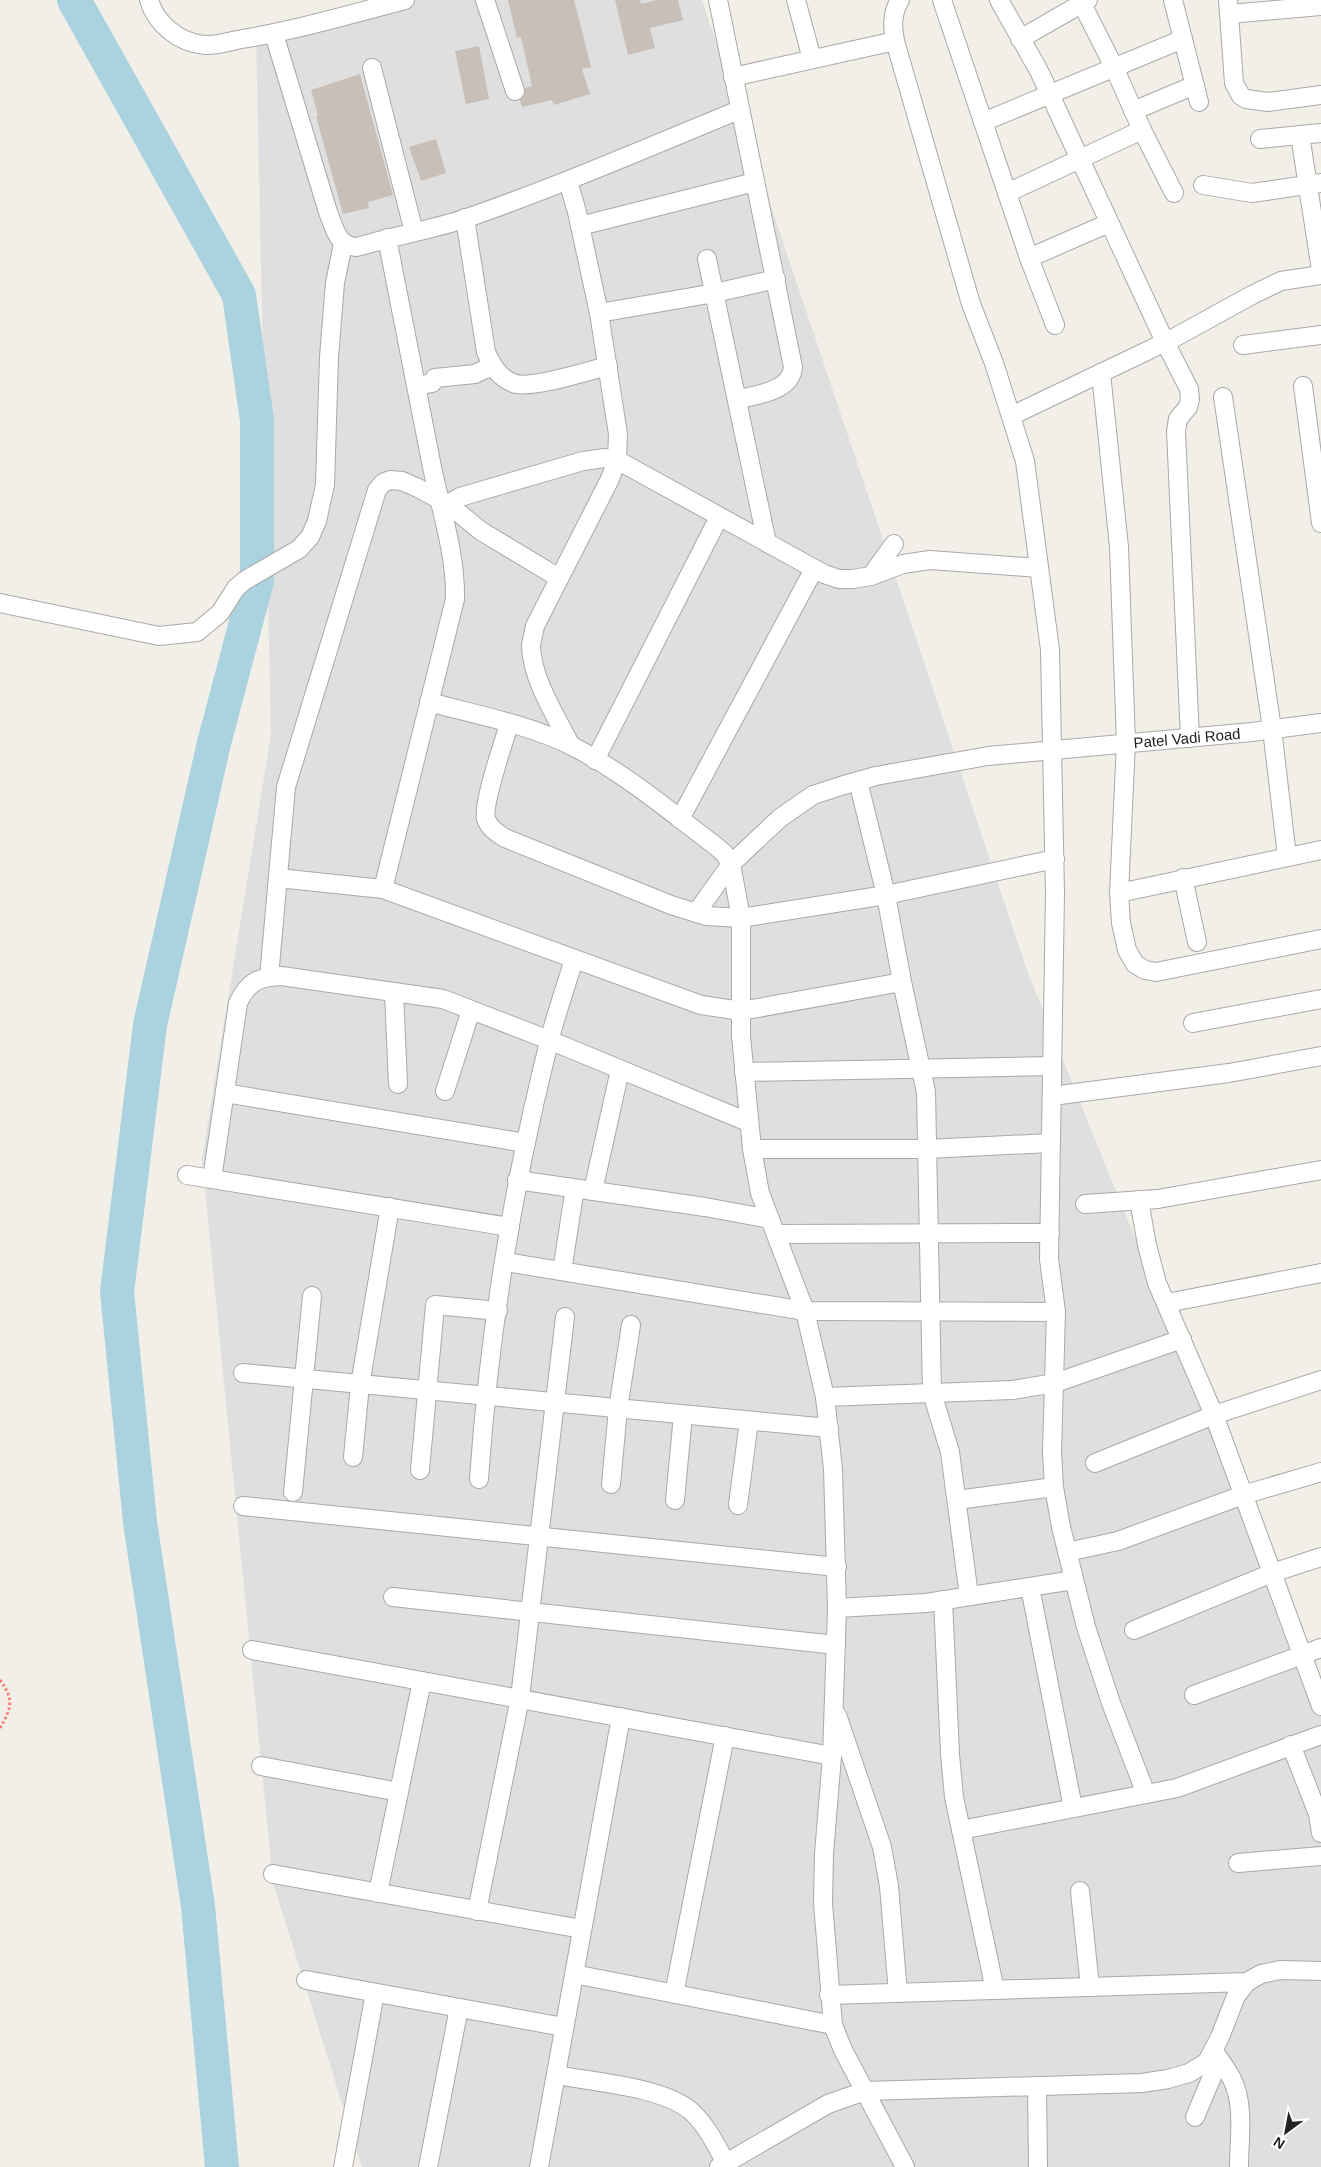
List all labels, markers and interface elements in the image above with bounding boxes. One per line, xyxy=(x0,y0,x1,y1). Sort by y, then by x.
street label: Patel Vadi Road xyxy=(1133,725,1241,751)
north arrow xyxy=(1261,2107,1311,2157)
text: N xyxy=(1271,2134,1288,2152)

